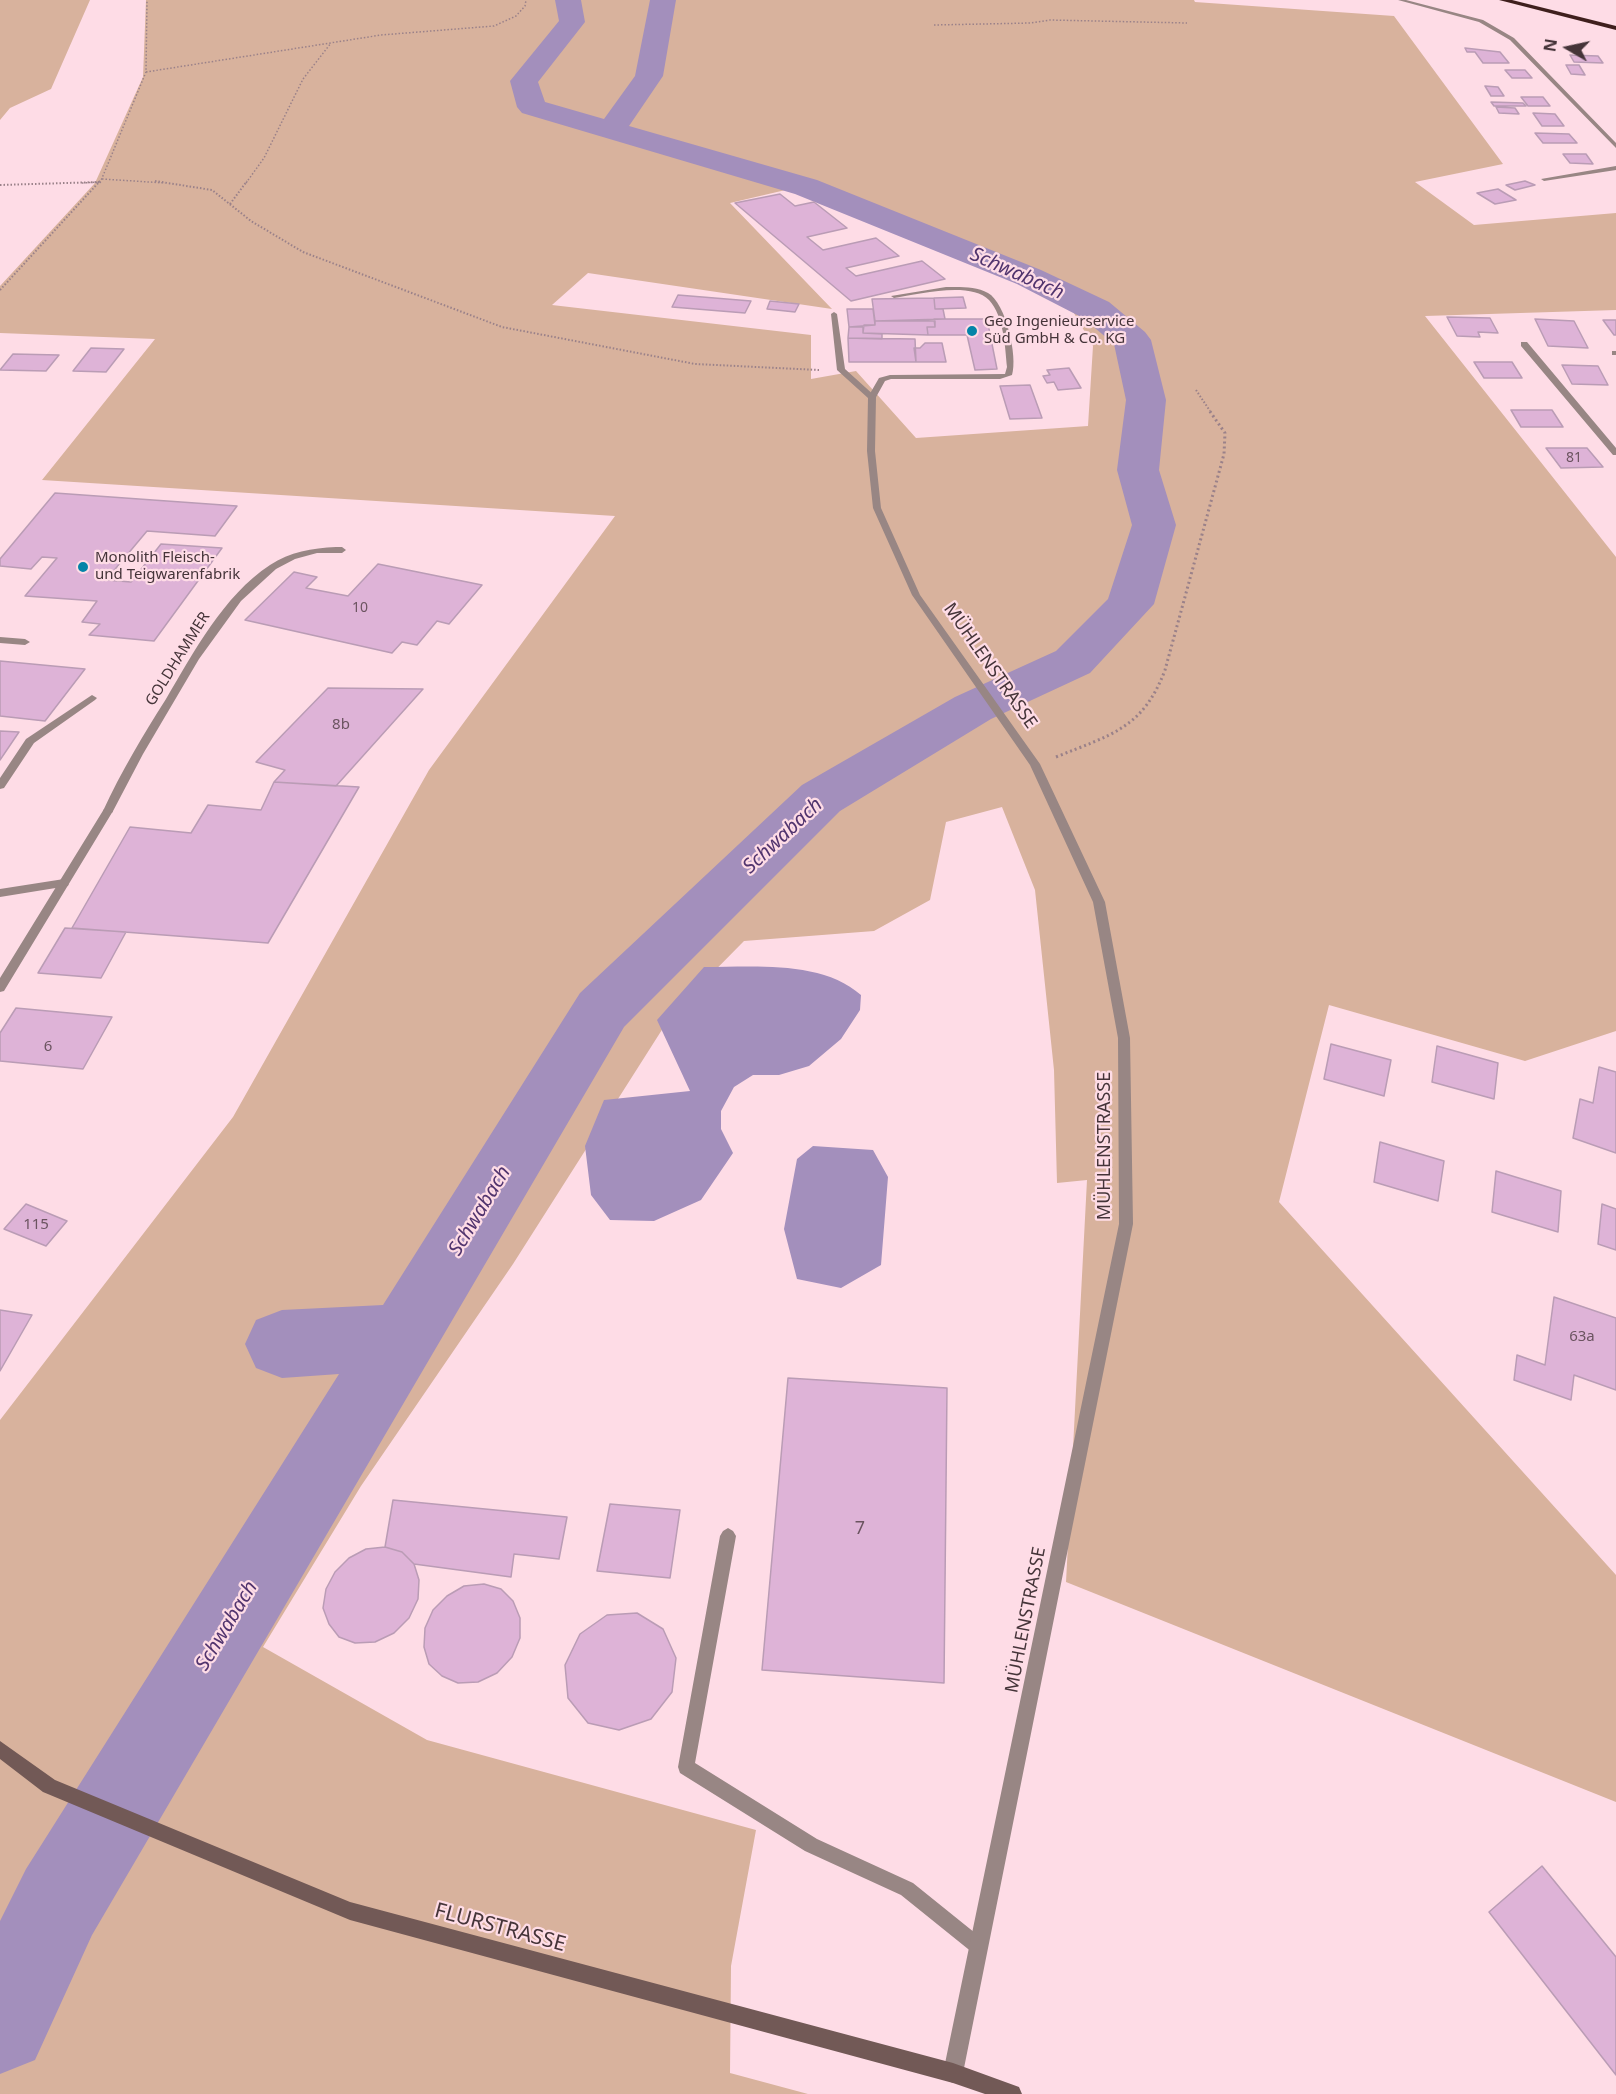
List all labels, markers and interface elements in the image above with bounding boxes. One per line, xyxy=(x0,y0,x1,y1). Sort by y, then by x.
north arrow xyxy=(1538,18,1598,78)
text: N xyxy=(1538,37,1562,53)
water label: Schwabach xyxy=(966,243,1068,305)
place label: Geo Ingenieurservice Süd GmbH & Co. KG xyxy=(984,313,1134,348)
marker: Geo Ingenieurservice Süd GmbH & Co. KG xyxy=(965,324,979,338)
house number: 81 xyxy=(1566,450,1582,466)
place label: Monolith Fleisch- und Teigwarenfabrik xyxy=(95,549,240,584)
marker: Monolith Fleisch- und Teigwarenfabrik xyxy=(76,560,90,574)
street label: MÜHLENSTRASSE xyxy=(939,599,1041,733)
house number: 10 xyxy=(352,600,368,616)
street label: GOLDHAMMER xyxy=(142,609,214,709)
house number: 8b xyxy=(332,716,350,734)
water label: Schwabach xyxy=(738,793,828,879)
house number: 6 xyxy=(44,1038,52,1056)
street label: MÜHLENSTRASSE xyxy=(1094,1072,1116,1220)
water label: Schwabach xyxy=(444,1162,516,1260)
house number: 115 xyxy=(23,1216,49,1234)
house number: 63a xyxy=(1569,1328,1595,1346)
house number: 7 xyxy=(855,1518,865,1540)
street label: MÜHLENSTRASSE xyxy=(1001,1545,1051,1695)
water label: Schwabach xyxy=(191,1577,263,1675)
street label: FLURSTRASSE xyxy=(432,1898,568,1958)

